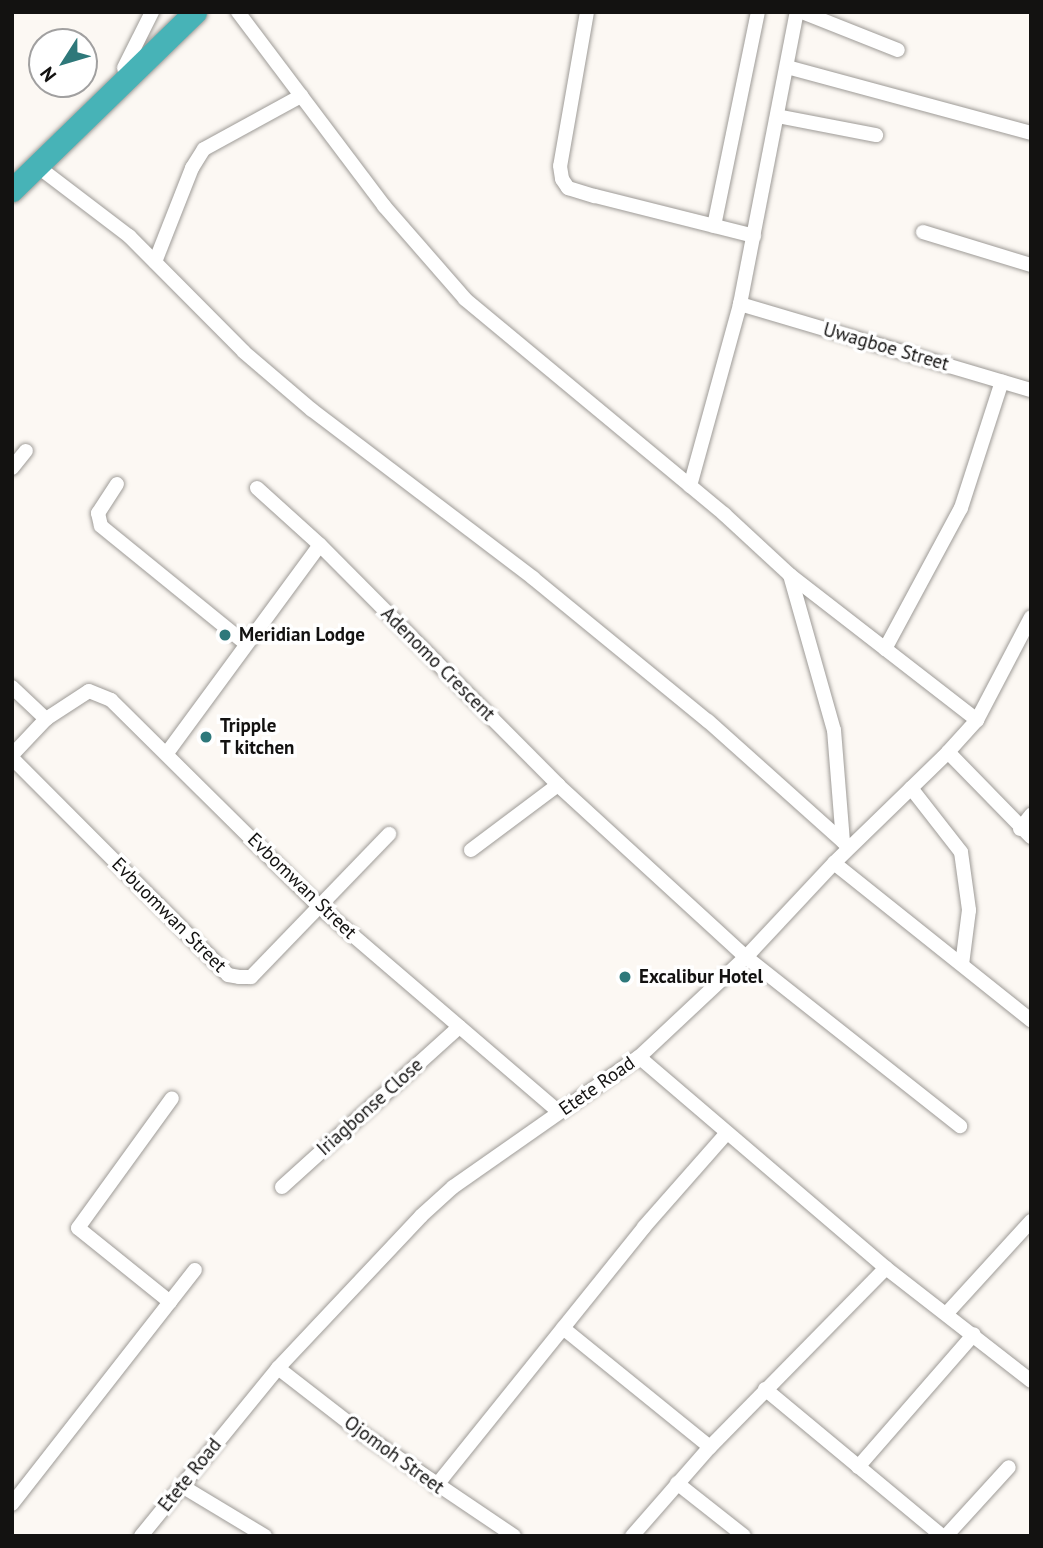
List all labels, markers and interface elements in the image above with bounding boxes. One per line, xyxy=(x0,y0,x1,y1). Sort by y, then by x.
north arrow xyxy=(28,28,98,98)
text: N xyxy=(34,62,61,87)
street label: Uwagboe Street xyxy=(821,318,951,376)
street label: Adenomo Crescent xyxy=(376,602,500,726)
place label: Meridian Lodge xyxy=(239,624,365,646)
marker: Meridian Lodge xyxy=(217,627,233,643)
place label: Tripple T kitchen xyxy=(220,715,295,759)
marker: Tripple T kitchen xyxy=(198,729,214,745)
street label: Evbomwan Street xyxy=(243,828,361,944)
street label: Evbuomwan Street xyxy=(107,853,231,977)
place label: Excalibur Hotel xyxy=(639,966,763,988)
marker: Excalibur Hotel xyxy=(617,969,633,985)
street label: Etete Road xyxy=(555,1052,639,1120)
street label: Iriagbonse Close xyxy=(312,1054,428,1160)
street label: Ojomoh Street xyxy=(340,1411,448,1499)
street label: Etete Road xyxy=(154,1434,226,1516)

